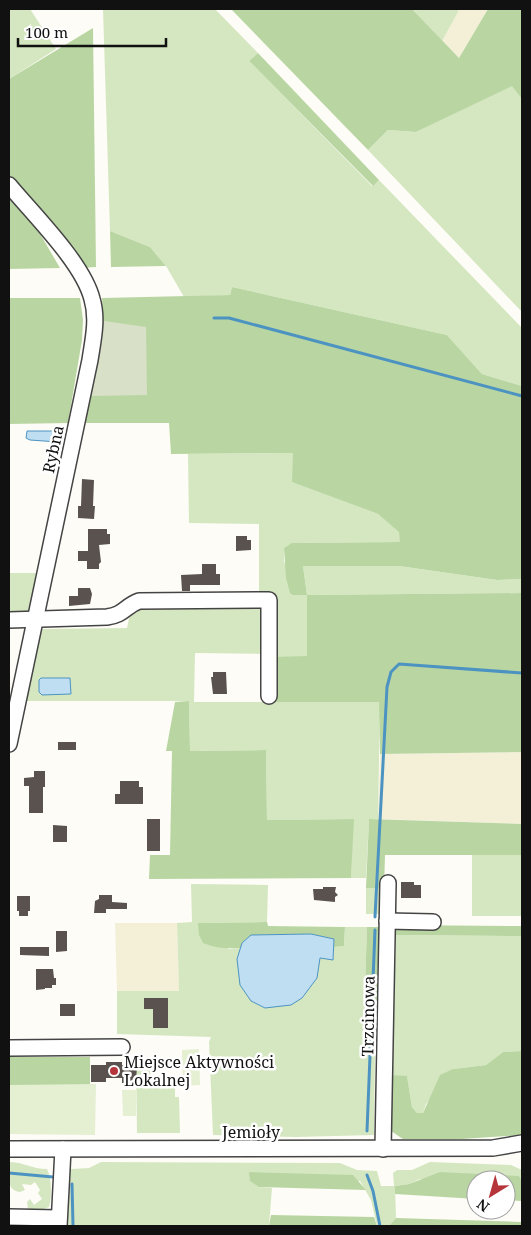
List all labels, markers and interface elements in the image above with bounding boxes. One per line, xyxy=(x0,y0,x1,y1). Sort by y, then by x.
scale bar xyxy=(18,15,165,47)
text: 100 m xyxy=(25,22,68,42)
street label: Rybna xyxy=(37,423,69,475)
street label: Trzcinowa xyxy=(356,975,380,1057)
place label: Miejsce Aktywności Lokalnej xyxy=(124,1051,274,1091)
marker: Miejsce Aktywności Lokalnej xyxy=(108,1065,120,1077)
street label: Jemioły xyxy=(221,1121,281,1143)
north arrow xyxy=(466,1170,516,1220)
text: N xyxy=(473,1195,493,1217)

